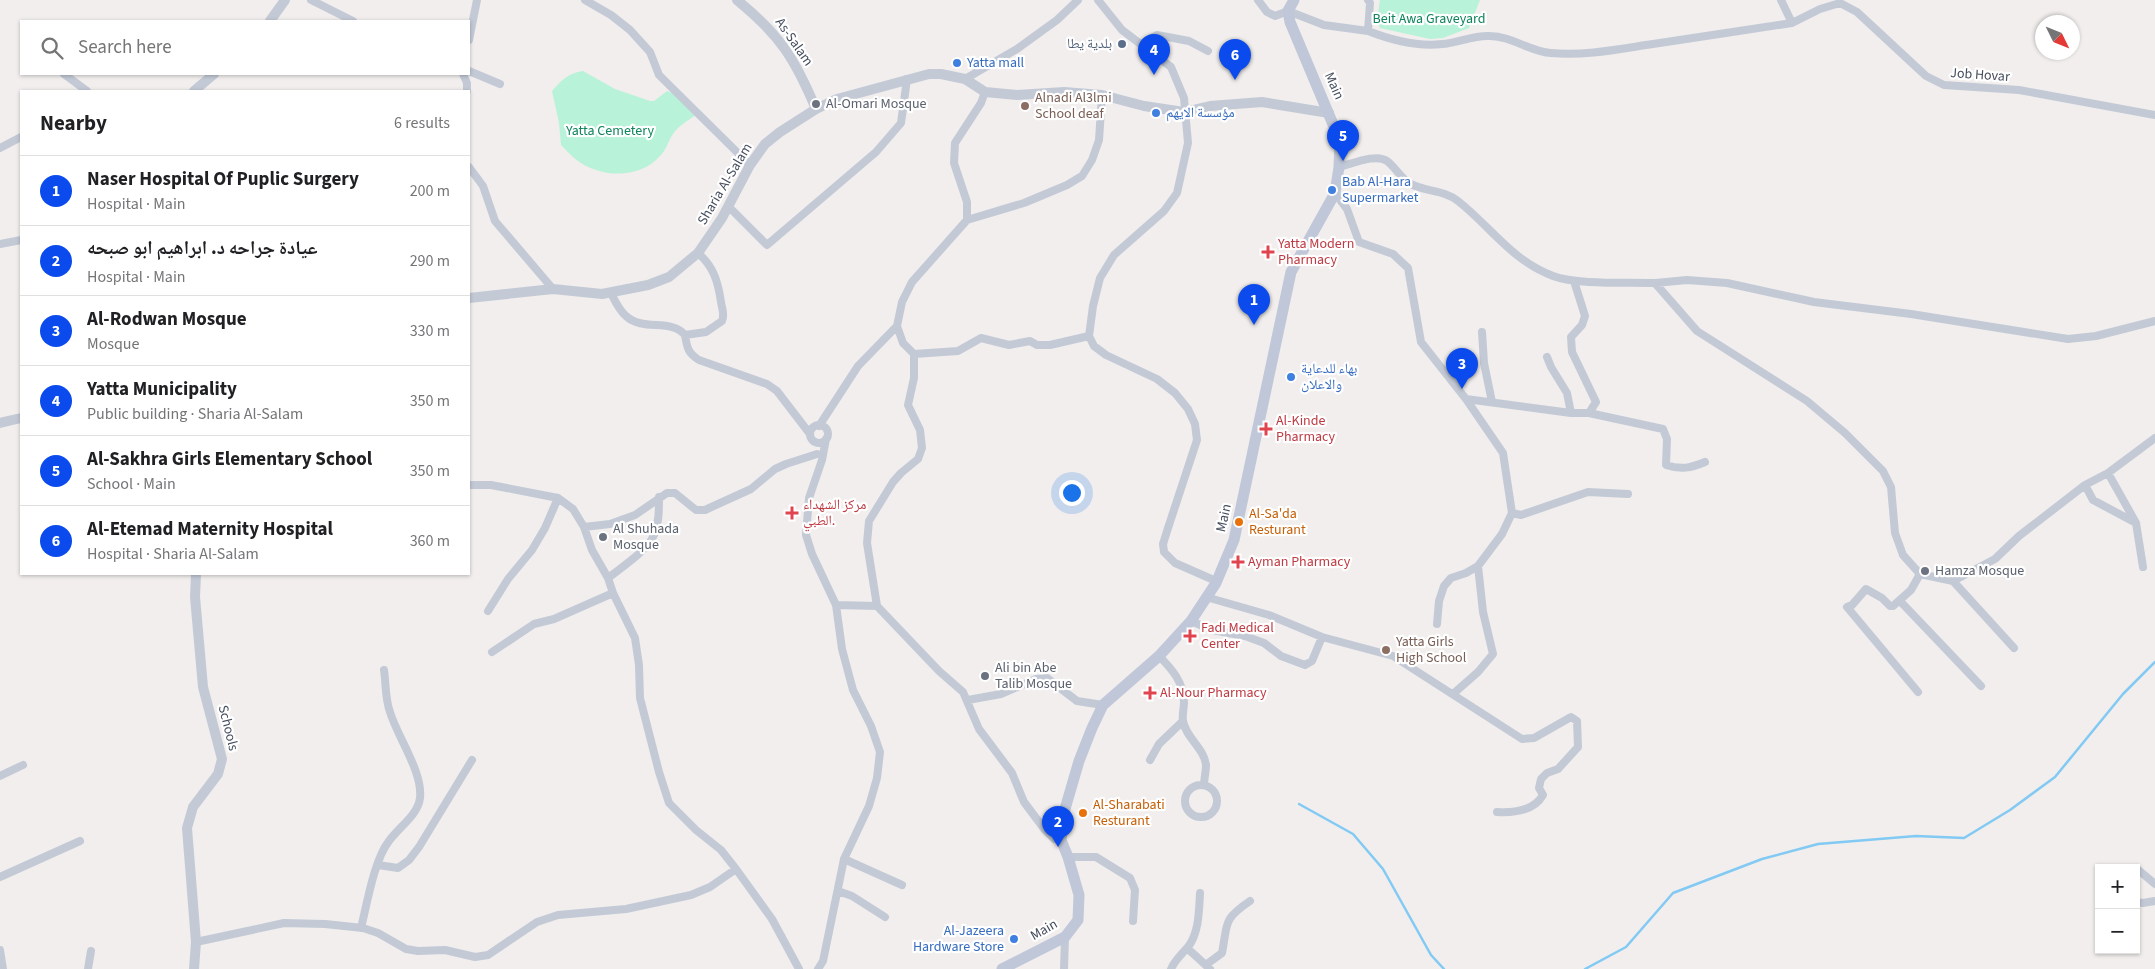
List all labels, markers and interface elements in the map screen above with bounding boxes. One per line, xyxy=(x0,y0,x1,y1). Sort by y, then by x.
park label: Beit Awa Graveyard xyxy=(1372,9,1486,29)
street label: As-Salam xyxy=(770,14,818,70)
north arrow xyxy=(2035,15,2080,60)
search box xyxy=(20,20,470,75)
icon: search xyxy=(38,34,66,62)
text: Search here xyxy=(78,34,172,61)
place label: بلدية يطا xyxy=(1067,34,1112,54)
pin: 4 xyxy=(1138,34,1170,75)
marker: بلدية يطا xyxy=(1116,38,1128,50)
pin: 6 xyxy=(1219,39,1251,80)
place label: Yatta mall xyxy=(966,53,1025,73)
marker: Yatta mall xyxy=(951,57,963,69)
street label: Job Hovar xyxy=(1950,63,2011,87)
street label: Main xyxy=(1319,69,1349,103)
place label: Alnadi Al3lmi School deaf xyxy=(1035,88,1112,124)
place label: Al-Omari Mosque xyxy=(826,94,927,114)
marker: Al-Omari Mosque xyxy=(810,98,822,110)
marker: Alnadi Al3lmi School deaf xyxy=(1019,100,1031,112)
place label: مؤسسة الايهم xyxy=(1166,103,1235,123)
marker: مؤسسة الايهم xyxy=(1150,107,1162,119)
text: Nearby xyxy=(40,108,107,138)
text: 6 results xyxy=(394,112,450,134)
pin: 5 xyxy=(1327,120,1359,161)
park label: Yatta Cemetery xyxy=(565,121,654,141)
street label: Sharia Al-Salam xyxy=(693,139,757,229)
text: Naser Hospital Of Puplic Surgery xyxy=(87,166,359,193)
place label: Bab Al-Hara Supermarket xyxy=(1342,172,1419,208)
text: 1 xyxy=(52,180,60,202)
text: 200 m xyxy=(410,180,450,202)
marker: Bab Al-Hara Supermarket xyxy=(1326,184,1338,196)
text: Hospital · Main xyxy=(87,193,186,215)
place label: Yatta Modern Pharmacy xyxy=(1277,234,1354,270)
text: عيادة جراحه د. ابراهيم ابو صبحه xyxy=(87,235,317,262)
marker: Yatta Modern Pharmacy xyxy=(1262,246,1274,258)
text: 2 xyxy=(52,250,60,272)
text: 290 m xyxy=(410,250,450,272)
text: Hospital · Main xyxy=(87,266,186,288)
pin: 1 xyxy=(1238,284,1270,325)
text: Al-Rodwan Mosque xyxy=(87,306,247,333)
text: 3 xyxy=(52,320,60,342)
text: 330 m xyxy=(410,320,450,342)
text: Mosque xyxy=(87,333,140,355)
pin: 3 xyxy=(1446,348,1478,389)
place label: بهاء للدعاية والاعلان xyxy=(1301,359,1358,395)
marker: بهاء للدعاية والاعلان xyxy=(1285,371,1297,383)
text: Yatta Municipality xyxy=(87,376,237,403)
text: 4 xyxy=(52,390,60,412)
text: 350 m xyxy=(410,390,450,412)
text: Public building · Sharia Al-Salam xyxy=(87,403,303,425)
place label: Al-Kinde Pharmacy xyxy=(1276,411,1336,447)
marker: Al-Kinde Pharmacy xyxy=(1260,423,1272,435)
text: Al-Sakhra Girls Elementary School xyxy=(87,446,372,473)
text: 5 xyxy=(52,460,60,482)
text: 350 m xyxy=(410,460,450,482)
text: School · Main xyxy=(87,473,176,495)
your location xyxy=(1059,480,1085,506)
place label: مركز الشهداء الطبي. xyxy=(803,495,866,532)
street label: Main xyxy=(1211,502,1237,534)
place label: Al-Sa'da Resturant xyxy=(1249,504,1306,540)
marker: مركز الشهداء الطبي. xyxy=(785,506,799,520)
text: Al-Etemad Maternity Hospital xyxy=(87,516,333,543)
marker: Al-Sa'da Resturant xyxy=(1233,516,1245,528)
place label: Al Shuhada Mosque xyxy=(613,519,679,555)
text: 6 xyxy=(52,530,60,552)
text: 360 m xyxy=(410,530,450,552)
marker: Al Shuhada Mosque xyxy=(597,531,609,543)
text: Hospital · Sharia Al-Salam xyxy=(87,543,259,565)
place label: Ayman Pharmacy xyxy=(1248,552,1351,572)
marker: Ayman Pharmacy xyxy=(1232,556,1244,568)
place label: Hamza Mosque xyxy=(1935,561,2024,581)
marker: Hamza Mosque xyxy=(1919,565,1931,577)
place label: Fadi Medical Center xyxy=(1201,618,1274,654)
marker: Fadi Medical Center xyxy=(1183,629,1197,643)
place label: Yatta Girls High School xyxy=(1395,632,1467,668)
marker: Yatta Girls High School xyxy=(1380,644,1392,656)
place label: Ali bin Abe Talib Mosque xyxy=(995,658,1072,694)
marker: Ali bin Abe Talib Mosque xyxy=(979,670,991,682)
place label: Al-Nour Pharmacy xyxy=(1160,683,1267,703)
marker: Al-Nour Pharmacy xyxy=(1144,687,1156,699)
street label: Schools xyxy=(213,703,243,753)
place label: Al-Sharabati Resturant xyxy=(1093,795,1165,831)
pin: 2 xyxy=(1042,806,1074,847)
marker: Al-Sharabati Resturant xyxy=(1077,807,1089,819)
map controls xyxy=(2095,864,2140,954)
button: + xyxy=(2095,864,2140,909)
button: − xyxy=(2095,909,2140,954)
street label: Main xyxy=(1027,914,1061,946)
place label: Al-Jazeera Hardware Store xyxy=(913,921,1004,957)
marker: Al-Jazeera Hardware Store xyxy=(1008,933,1020,945)

